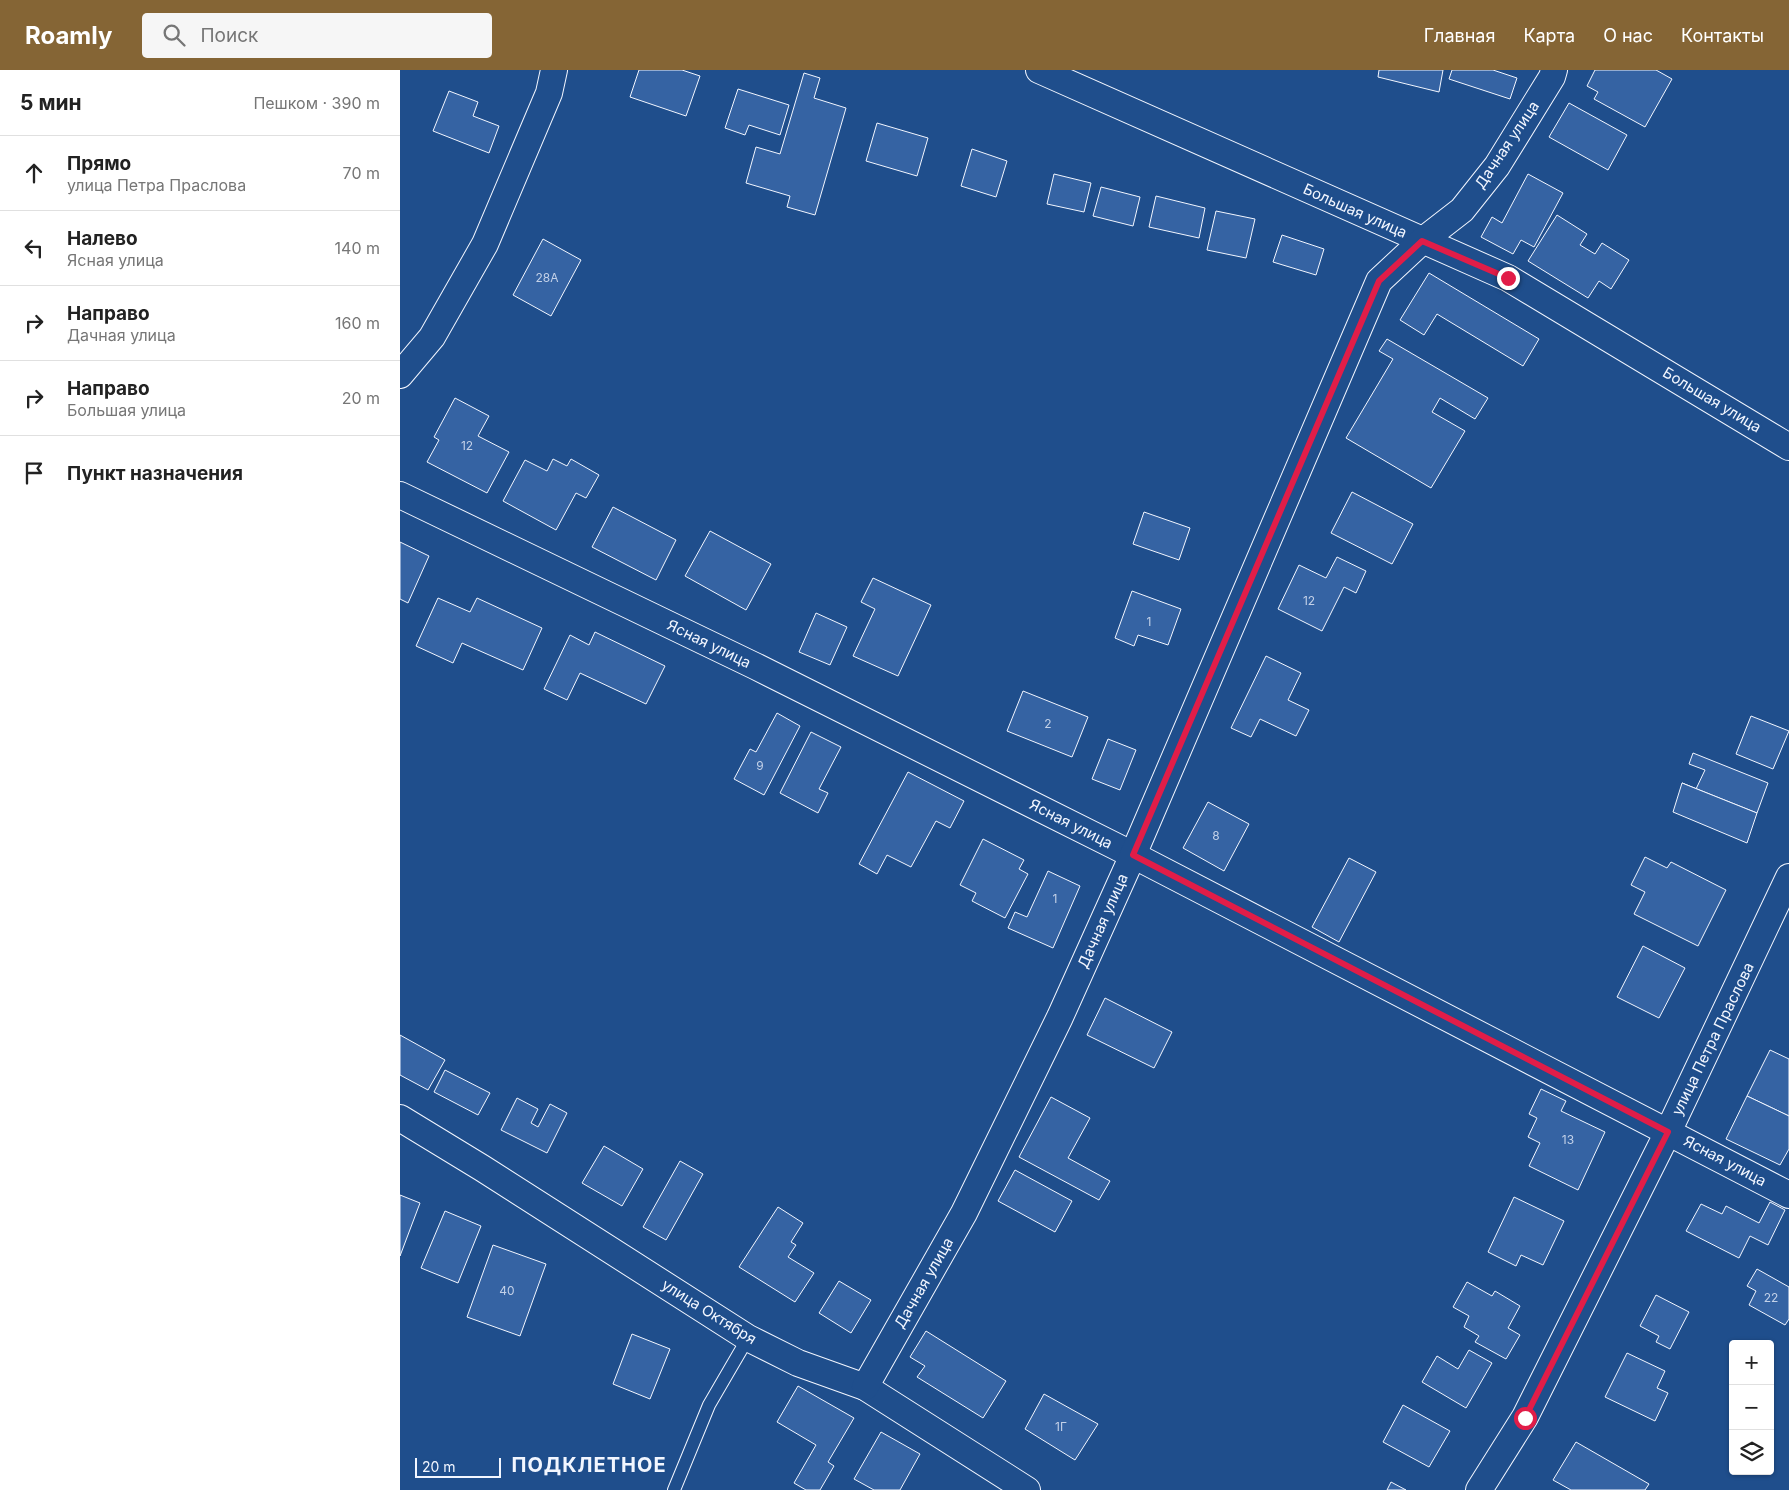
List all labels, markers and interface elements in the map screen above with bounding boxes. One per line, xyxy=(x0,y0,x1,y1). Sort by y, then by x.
search box xyxy=(142,13,492,58)
text: Roamly xyxy=(25,21,112,50)
icon: search xyxy=(160,21,188,49)
text: Поиск xyxy=(200,24,258,47)
text: Главная xyxy=(1424,25,1495,46)
text: Карта xyxy=(1523,25,1575,46)
text: О нас xyxy=(1603,25,1653,46)
text: Контакты xyxy=(1681,25,1764,46)
text: 5 мин xyxy=(20,90,82,115)
text: Пешком · 390 m xyxy=(253,93,380,113)
street label: Дачная улица xyxy=(1470,97,1543,192)
text: Прямо xyxy=(67,152,131,175)
icon: ahead xyxy=(20,159,48,187)
text: 70 m xyxy=(343,163,380,183)
text: улица Петра Праслова xyxy=(67,175,246,195)
street label: Большая улица xyxy=(1300,179,1410,242)
text: Налево xyxy=(67,227,138,250)
icon: left xyxy=(20,234,48,262)
text: 140 m xyxy=(335,238,380,258)
text: Ясная улица xyxy=(67,250,164,270)
route end xyxy=(1497,267,1520,290)
house number: 28А xyxy=(535,270,559,285)
text: Направо xyxy=(67,302,150,325)
icon: right xyxy=(20,309,48,337)
text: 160 m xyxy=(335,313,380,333)
text: Дачная улица xyxy=(67,325,176,345)
street label: Большая улица xyxy=(1660,363,1765,436)
text: Направо xyxy=(67,377,150,400)
icon: right xyxy=(20,384,48,412)
text: 20 m xyxy=(342,388,380,408)
text: Большая улица xyxy=(67,400,186,420)
house number: 12 xyxy=(461,438,473,453)
icon: arrive xyxy=(20,459,48,487)
text: Пункт назначения xyxy=(67,462,243,485)
house number: 12 xyxy=(1303,593,1315,608)
house number: 1 xyxy=(1147,614,1151,629)
street label: Ясная улица xyxy=(664,615,754,672)
house number: 2 xyxy=(1044,716,1052,731)
house number: 9 xyxy=(756,758,764,773)
street label: Ясная улица xyxy=(1027,795,1116,853)
house number: 8 xyxy=(1212,828,1220,843)
street label: Дачная улица xyxy=(1073,870,1132,971)
house number: 1 xyxy=(1053,891,1057,906)
street label: улица Петра Праслова xyxy=(1667,959,1758,1118)
street label: Ясная улица xyxy=(1681,1131,1770,1190)
house number: 13 xyxy=(1562,1132,1574,1147)
street label: Дачная улица xyxy=(890,1234,957,1332)
street label: улица Октября xyxy=(658,1275,760,1348)
house number: 40 xyxy=(499,1283,515,1298)
house number: 22 xyxy=(1764,1290,1778,1305)
map controls xyxy=(1729,1340,1774,1475)
button: + xyxy=(1729,1340,1774,1385)
button: − xyxy=(1729,1385,1774,1430)
route start xyxy=(1514,1407,1537,1430)
house number: 1Г xyxy=(1055,1419,1067,1434)
button: layers xyxy=(1729,1430,1774,1475)
district label: ПОДКЛЕТНОЕ xyxy=(511,1453,667,1477)
scale bar xyxy=(415,1455,501,1478)
text: 20 m xyxy=(422,1458,456,1475)

